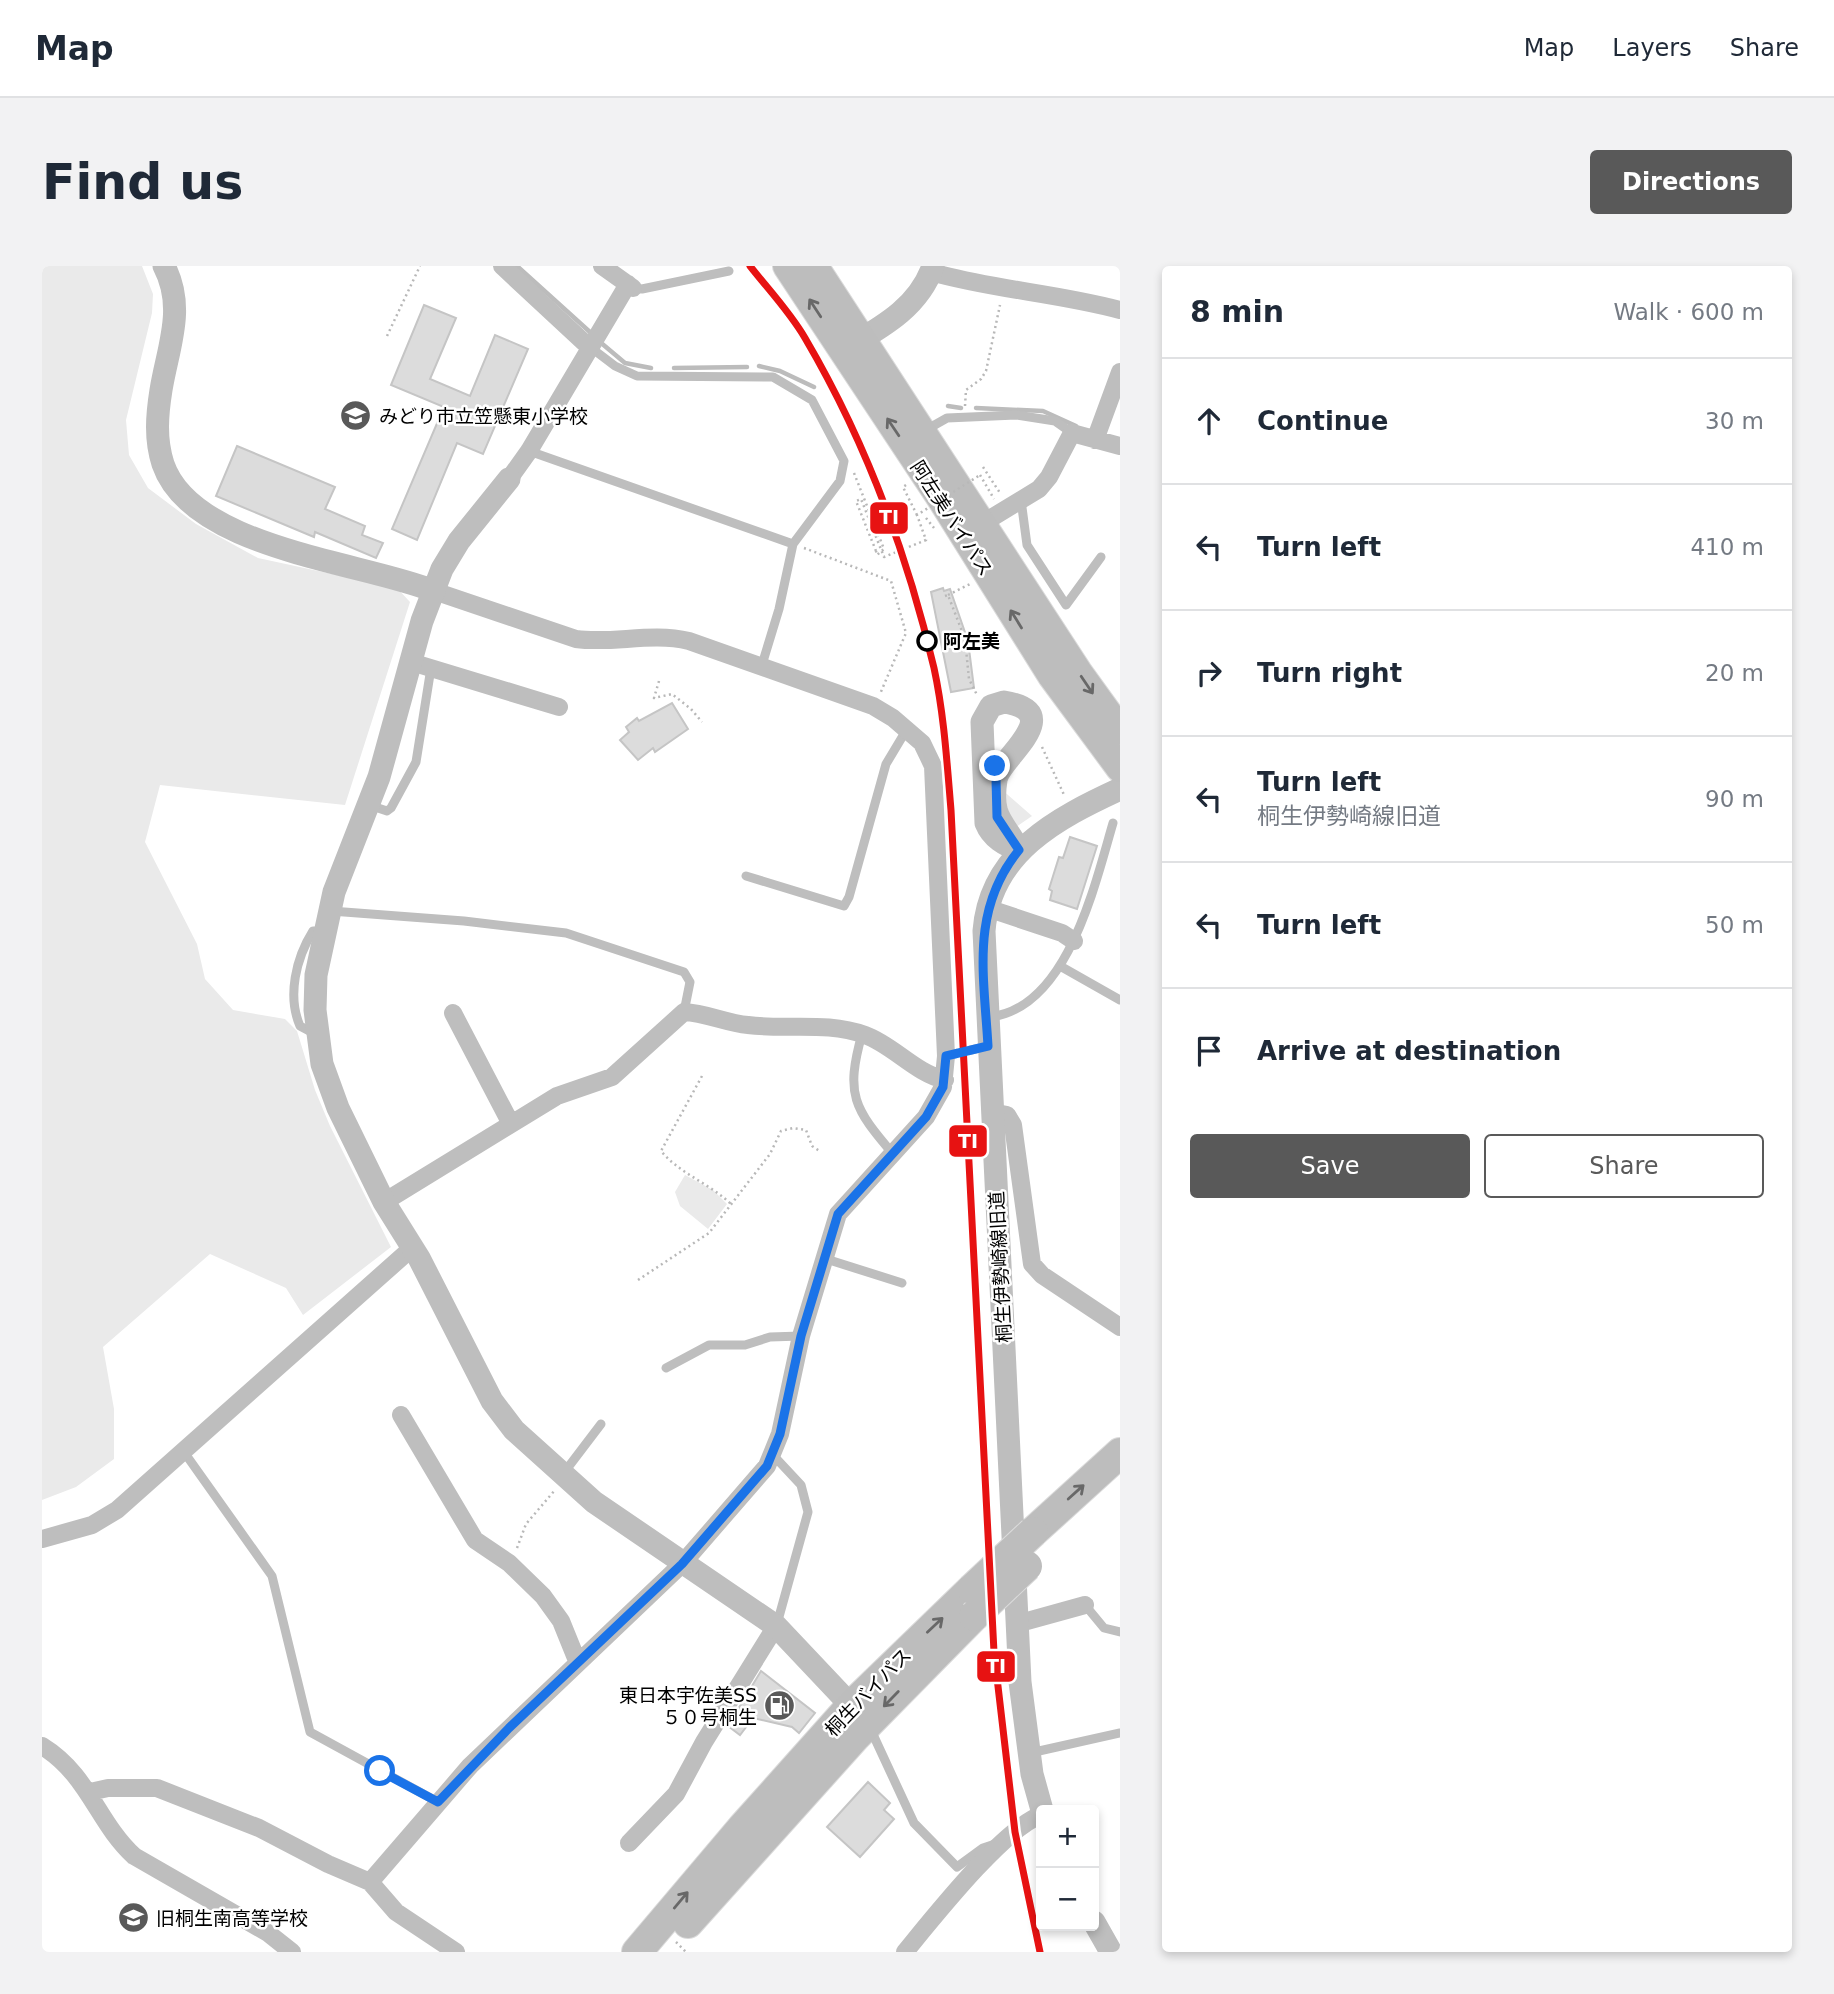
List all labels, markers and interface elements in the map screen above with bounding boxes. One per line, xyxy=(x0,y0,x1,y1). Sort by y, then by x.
text: Map xyxy=(35,29,114,68)
text: Map xyxy=(1524,34,1574,62)
text: Layers xyxy=(1612,34,1692,62)
text: Share xyxy=(1730,34,1799,62)
button: Directions xyxy=(1590,150,1792,214)
text: Find us xyxy=(42,154,243,211)
text: 8 min xyxy=(1190,294,1284,329)
one-way arrow xyxy=(808,299,822,318)
text: Walk · 600 m xyxy=(1613,299,1764,325)
school or university icon: みどり市立笠懸東小学校 xyxy=(339,399,373,433)
icon: ahead xyxy=(1190,402,1228,440)
place label: みどり市立笠懸東小学校 xyxy=(379,405,588,427)
text: Continue xyxy=(1257,406,1388,436)
text: 30 m xyxy=(1705,408,1764,434)
one-way arrow xyxy=(886,418,900,437)
street label: 阿左美バイパス xyxy=(907,456,997,580)
line badge: TI xyxy=(869,501,909,535)
text: TI xyxy=(879,506,899,528)
icon: left xyxy=(1190,528,1228,566)
text: Turn left xyxy=(1257,532,1381,562)
text: 410 m xyxy=(1690,534,1764,560)
one-way arrow xyxy=(1009,609,1023,629)
place label: 阿左美 xyxy=(943,630,1000,652)
marker: 阿左美 xyxy=(917,631,937,651)
icon: right xyxy=(1190,654,1228,692)
text: Turn right xyxy=(1257,658,1402,688)
text: 20 m xyxy=(1705,660,1764,686)
one-way arrow xyxy=(1080,675,1094,694)
route end xyxy=(979,750,1010,781)
text: Turn left xyxy=(1257,767,1381,797)
icon: left xyxy=(1190,780,1228,818)
text: 90 m xyxy=(1705,786,1764,812)
text: 桐生伊勢崎線旧道 xyxy=(1257,803,1441,829)
icon: left xyxy=(1190,906,1228,944)
text: Turn left xyxy=(1257,910,1381,940)
text: 50 m xyxy=(1705,912,1764,938)
icon: arrive xyxy=(1190,1032,1228,1070)
text: Arrive at destination xyxy=(1257,1036,1561,1066)
line badge: TI xyxy=(948,1124,988,1158)
text: TI xyxy=(958,1130,978,1152)
button: Save xyxy=(1190,1134,1470,1198)
button: Share xyxy=(1484,1134,1764,1198)
street label: 桐生伊勢崎線旧道 xyxy=(985,1191,1015,1343)
one-way arrow xyxy=(1067,1484,1084,1501)
one-way arrow xyxy=(926,1616,943,1633)
street label: 桐生バイパス xyxy=(821,1643,915,1741)
line badge: TI xyxy=(976,1650,1016,1683)
text: TI xyxy=(986,1655,1006,1677)
place label: 東日本宇佐美SS ５０号桐生 xyxy=(619,1684,757,1728)
fuel station icon: 東日本宇佐美SS ５０号桐生 xyxy=(763,1689,797,1723)
one-way arrow xyxy=(883,1691,900,1708)
route start xyxy=(364,1755,395,1786)
map controls xyxy=(1036,1805,1099,1931)
button: + xyxy=(1036,1805,1099,1868)
button: − xyxy=(1036,1868,1099,1931)
one-way arrow xyxy=(673,1891,689,1909)
school or university icon: 旧桐生南高等学校 xyxy=(116,1901,150,1935)
place label: 旧桐生南高等学校 xyxy=(156,1907,308,1929)

